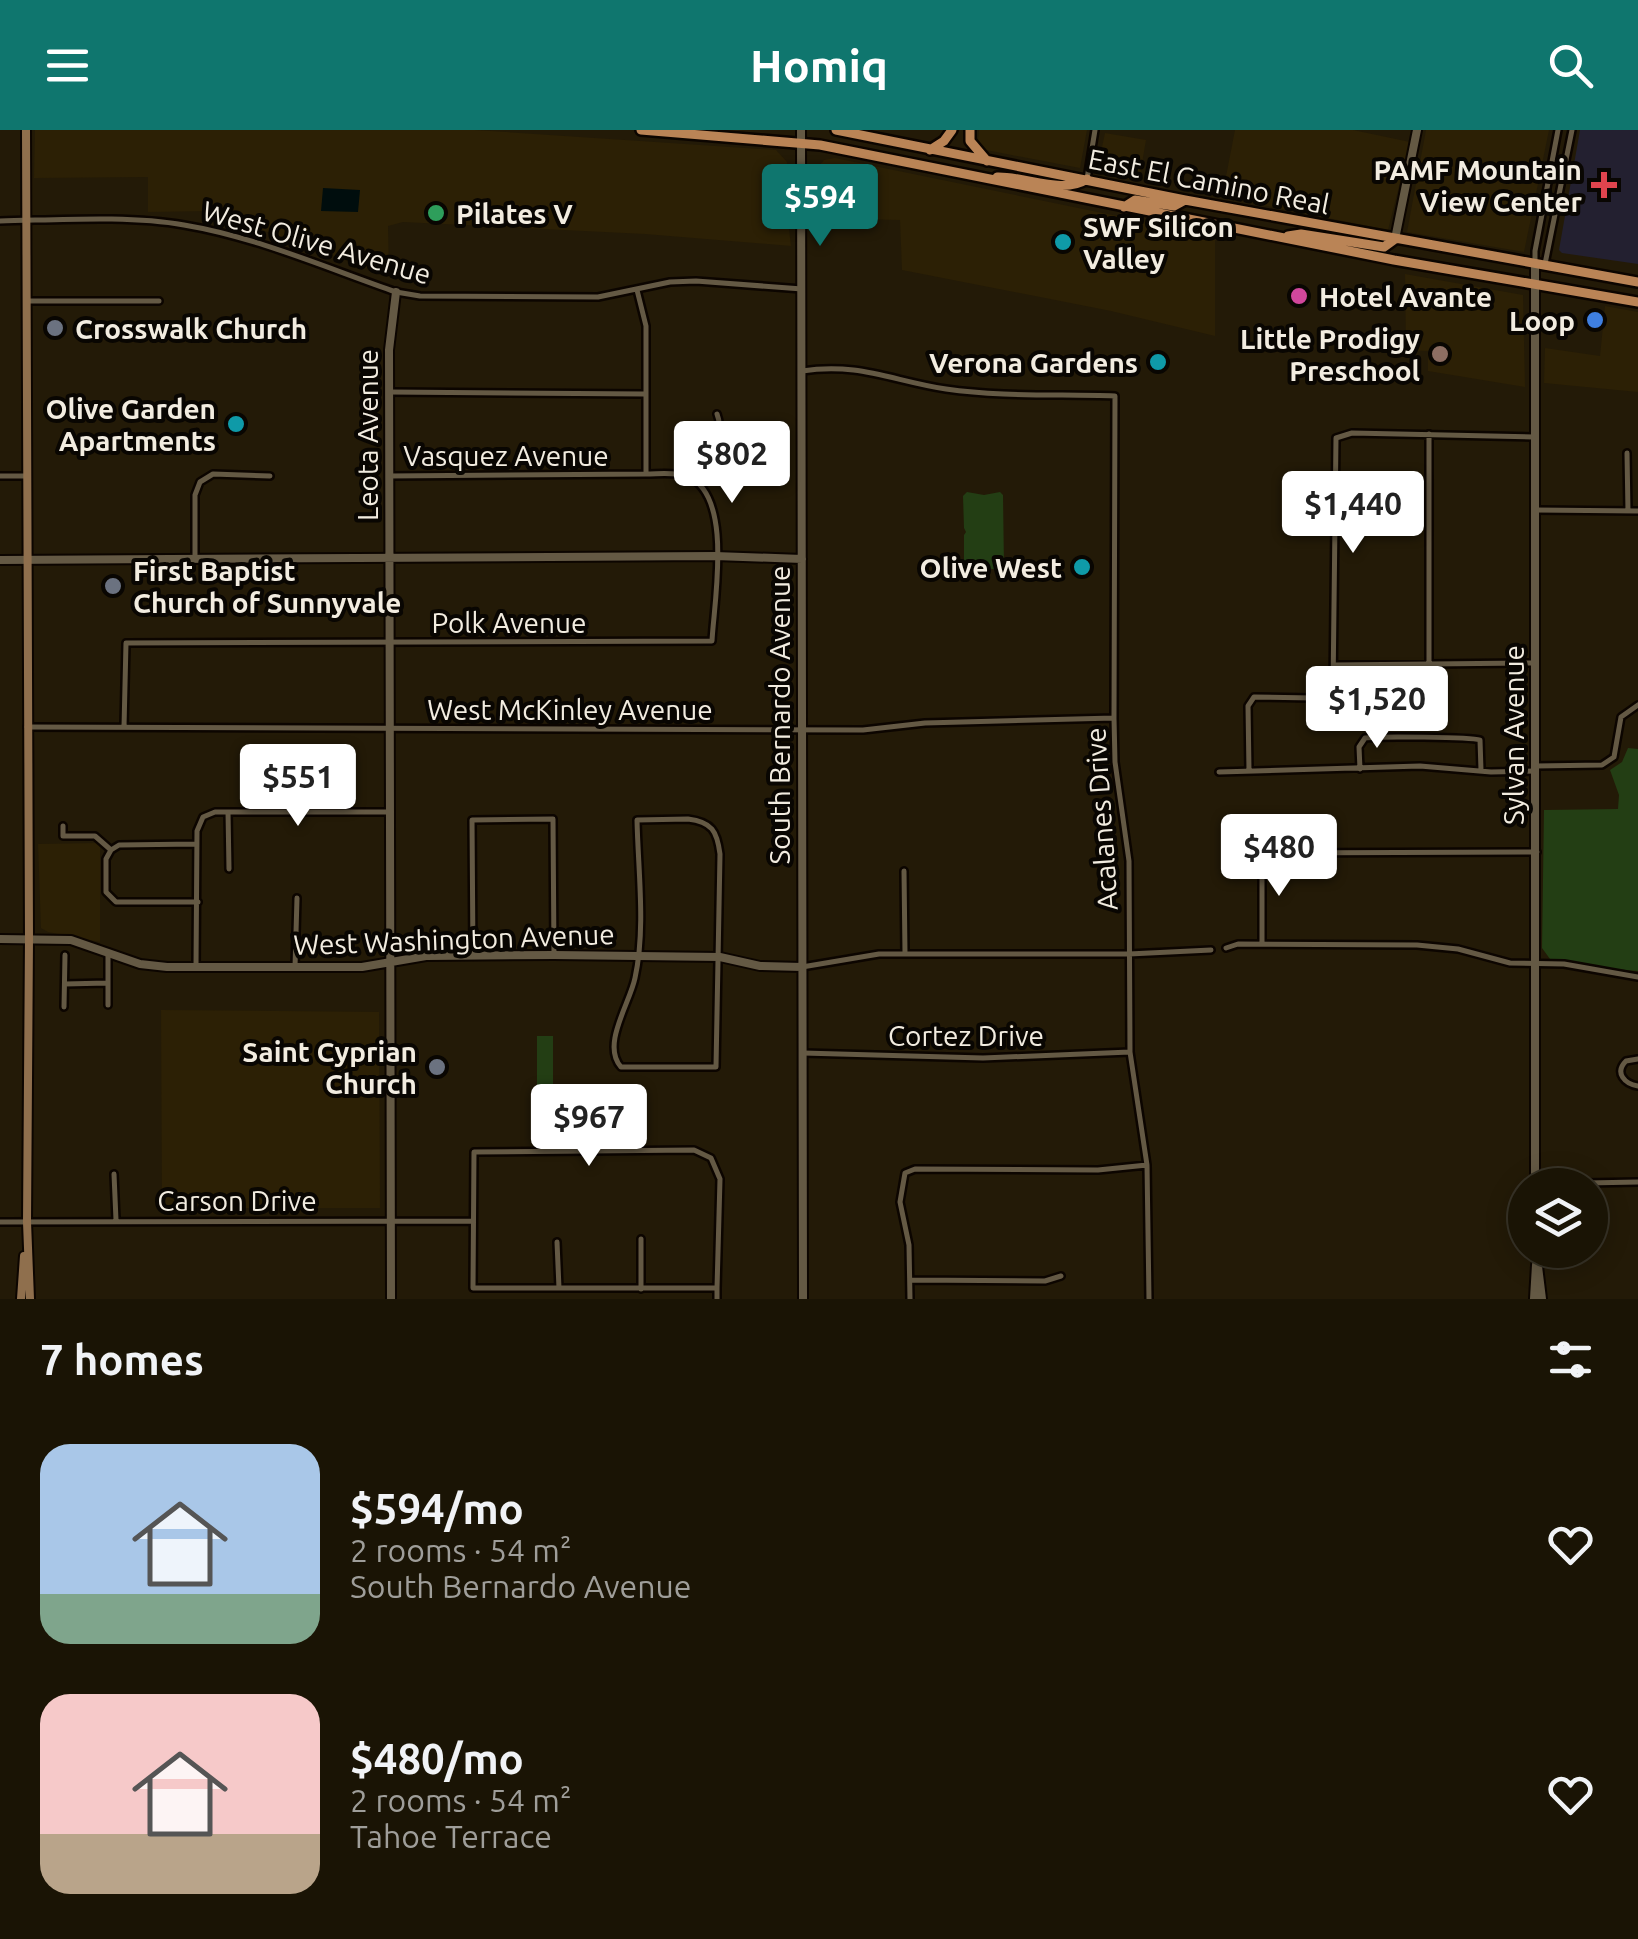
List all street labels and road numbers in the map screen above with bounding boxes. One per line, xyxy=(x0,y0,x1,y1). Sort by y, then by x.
street label: East El Camino Real xyxy=(1086,142,1332,220)
street label: West Olive Avenue xyxy=(199,195,435,289)
street label: Leota Avenue xyxy=(352,349,383,521)
street label: Vasquez Avenue xyxy=(403,440,609,471)
street label: South Bernardo Avenue xyxy=(764,566,795,864)
street label: Polk Avenue xyxy=(431,607,587,638)
street label: Sylvan Avenue xyxy=(1498,645,1529,825)
street label: West McKinley Avenue xyxy=(427,694,713,725)
street label: Acalanes Drive xyxy=(1079,726,1123,912)
street label: West Washington Avenue xyxy=(293,918,615,960)
street label: Cortez Drive xyxy=(888,1020,1044,1051)
street label: Carson Drive xyxy=(157,1185,317,1216)

